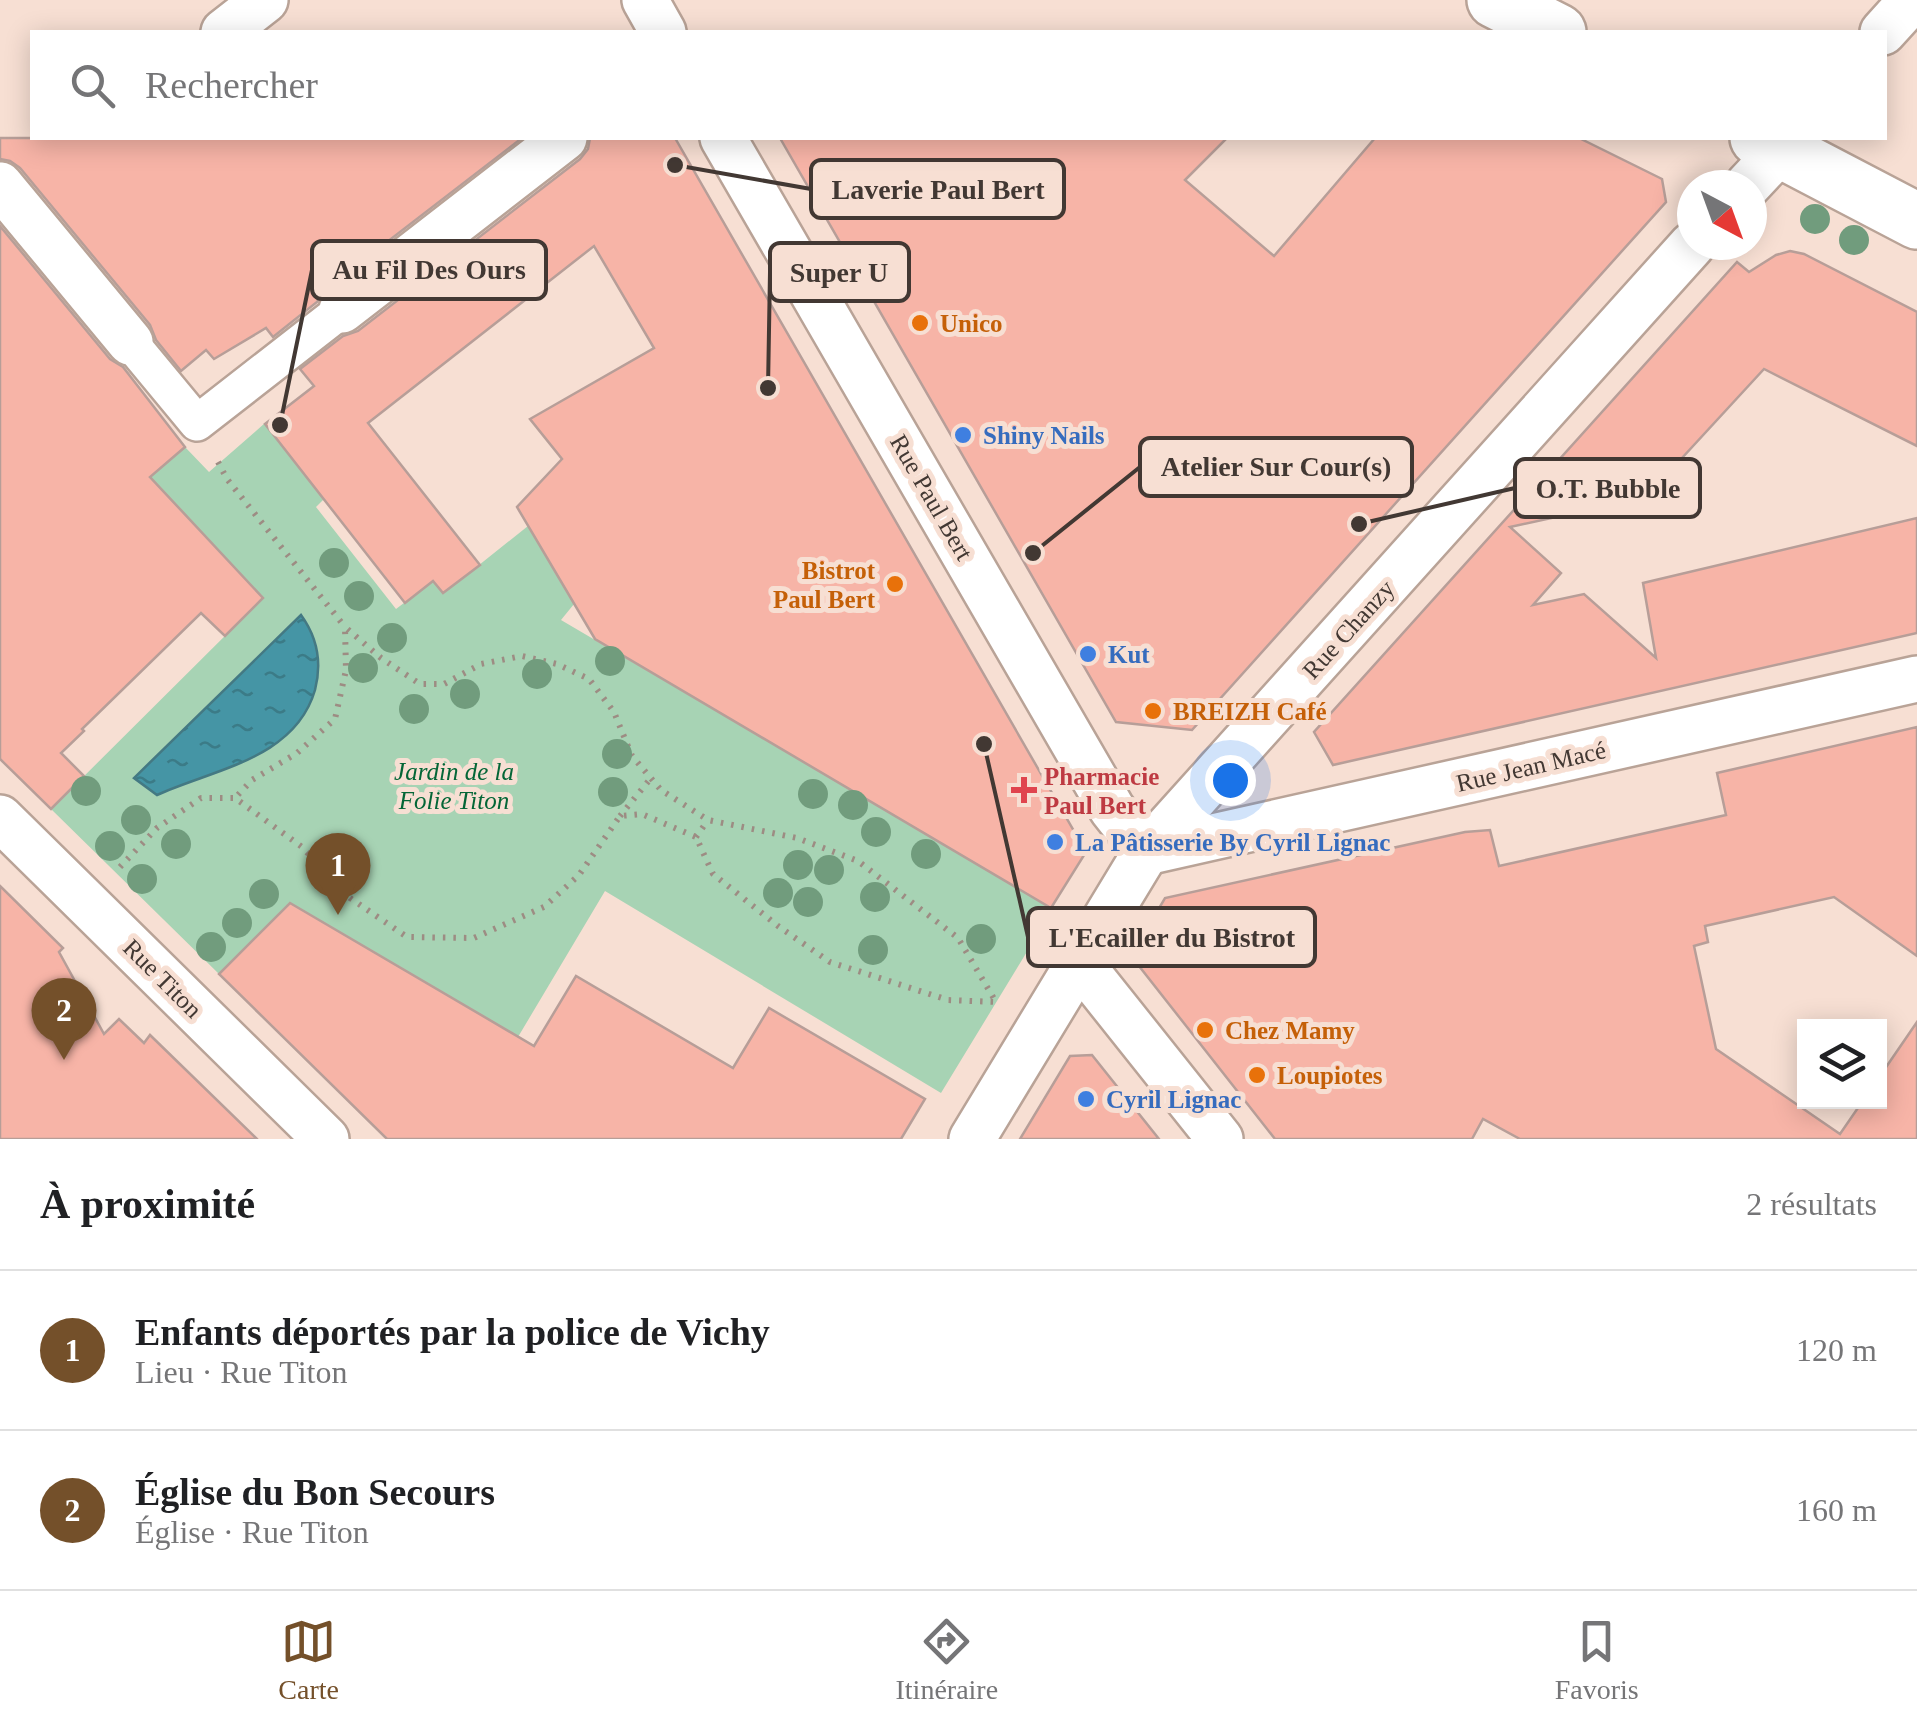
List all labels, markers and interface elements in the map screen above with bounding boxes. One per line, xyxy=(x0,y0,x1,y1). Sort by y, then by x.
search box xyxy=(30,30,1887,140)
icon: search xyxy=(65,58,120,113)
text: Rechercher xyxy=(145,64,318,106)
callout: Laverie Paul Bert xyxy=(811,160,1064,218)
north arrow xyxy=(1677,170,1767,260)
text: Laverie Paul Bert xyxy=(831,174,1045,205)
callout: Au Fil Des Ours xyxy=(312,241,546,299)
callout: Super U xyxy=(770,243,909,301)
text: Au Fil Des Ours xyxy=(332,254,526,285)
text: Super U xyxy=(790,257,888,288)
place label: Unico xyxy=(940,310,1003,337)
marker: Unico xyxy=(909,312,931,334)
place label: Shiny Nails xyxy=(983,422,1105,449)
marker: Shiny Nails xyxy=(952,424,974,446)
street label: Rue Paul Bert xyxy=(885,430,978,565)
callout: Atelier Sur Cour(s) xyxy=(1140,438,1412,496)
text: Atelier Sur Cour(s) xyxy=(1161,451,1391,482)
callout: O.T. Bubble xyxy=(1515,459,1700,517)
text: O.T. Bubble xyxy=(1536,473,1680,504)
place label: Bistrot Paul Bert xyxy=(773,557,876,613)
marker: Bistrot Paul Bert xyxy=(884,573,906,595)
street label: Rue Chanzy xyxy=(1297,574,1400,684)
place label: Kut xyxy=(1108,641,1150,668)
marker: Kut xyxy=(1077,643,1099,665)
place label: BREIZH Café xyxy=(1173,698,1326,725)
marker: BREIZH Café xyxy=(1142,700,1164,722)
street label: Rue Jean Macé xyxy=(1454,736,1609,797)
your location xyxy=(1205,755,1256,806)
park label: Jardin de la Folie Titon xyxy=(394,758,514,814)
place label: Pharmacie Paul Bert xyxy=(1044,763,1159,819)
marker: Pharmacie Paul Bert xyxy=(1013,779,1035,801)
place label: La Pâtisserie By Cyril Lignac xyxy=(1075,829,1390,856)
marker: La Pâtisserie By Cyril Lignac xyxy=(1044,831,1066,853)
pin: 1 xyxy=(306,832,370,915)
callout: L'Ecailler du Bistrot xyxy=(1028,908,1315,966)
text: L'Ecailler du Bistrot xyxy=(1049,922,1296,953)
street label: Rue Titon xyxy=(118,934,208,1023)
pin: 2 xyxy=(32,978,96,1060)
place label: Chez Mamy xyxy=(1225,1017,1355,1044)
marker: Chez Mamy xyxy=(1194,1019,1216,1041)
map controls xyxy=(1797,1019,1887,1109)
button: layers xyxy=(1797,1019,1887,1109)
place label: Loupiotes xyxy=(1277,1062,1383,1089)
marker: Loupiotes xyxy=(1246,1064,1268,1086)
place label: Cyril Lignac xyxy=(1106,1086,1241,1113)
marker: Cyril Lignac xyxy=(1075,1088,1097,1110)
text: À proximité xyxy=(40,1181,255,1227)
text: 2 résultats xyxy=(1746,1186,1877,1222)
text: Enfants déportés par la police de Vichy xyxy=(135,1311,770,1353)
text: 1 xyxy=(65,1332,81,1368)
text: 120 m xyxy=(1796,1332,1877,1368)
text: Lieu · Rue Titon xyxy=(135,1354,347,1390)
text: Église du Bon Secours xyxy=(135,1471,495,1513)
text: 2 xyxy=(65,1492,81,1528)
text: 160 m xyxy=(1796,1492,1877,1528)
text: Église · Rue Titon xyxy=(135,1514,369,1550)
tab: Carte xyxy=(278,1614,339,1706)
tab: Itinéraire xyxy=(896,1614,998,1706)
tab: Favoris xyxy=(1555,1614,1639,1706)

